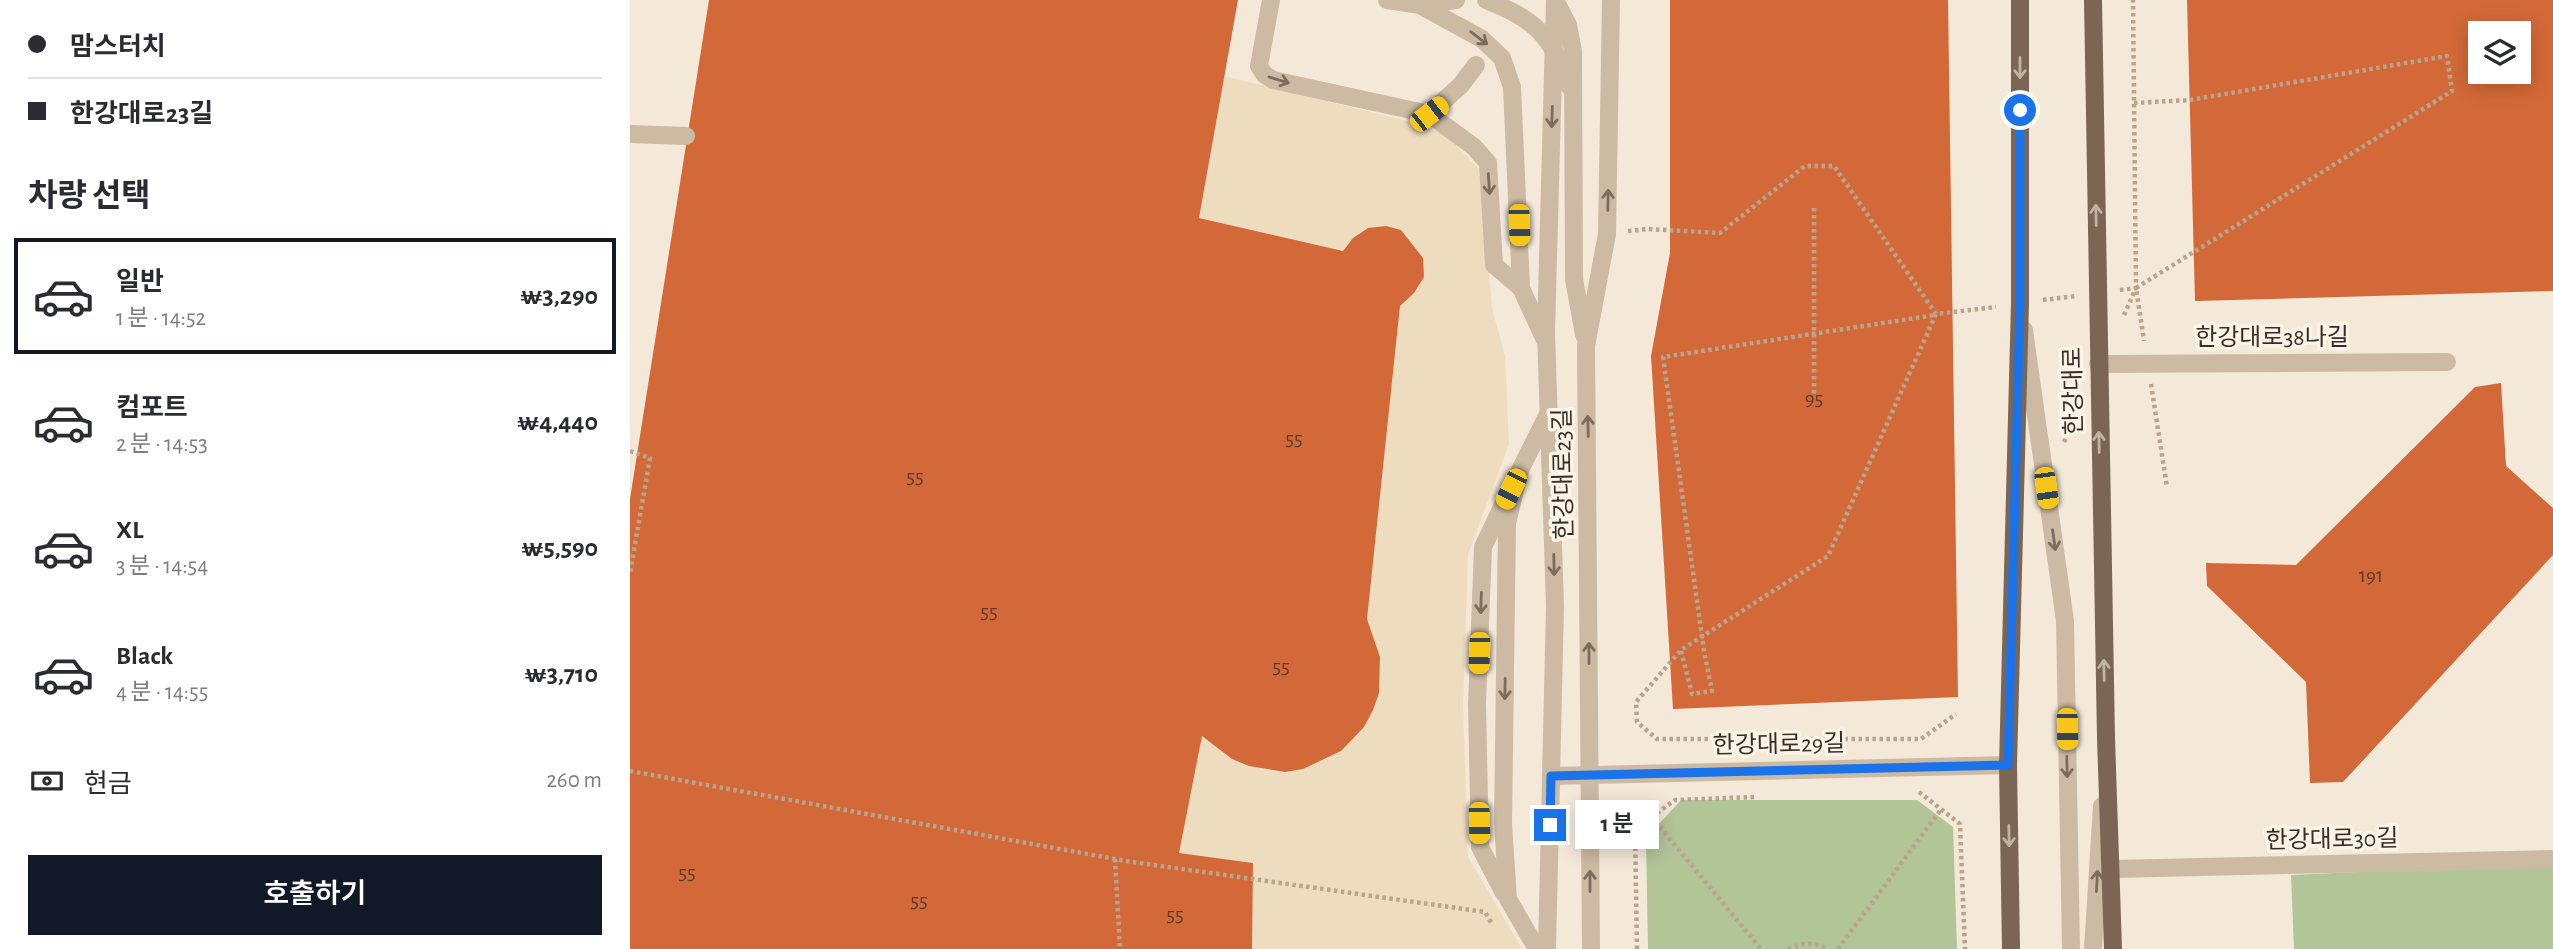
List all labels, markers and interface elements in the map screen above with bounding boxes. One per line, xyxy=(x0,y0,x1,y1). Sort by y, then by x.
map controls xyxy=(2468,21,2531,84)
button: layers xyxy=(2468,21,2531,84)
one-way arrow xyxy=(1470,31,1488,46)
text: 맘스터치 xyxy=(70,34,166,60)
one-way arrow xyxy=(2013,56,2027,79)
one-way arrow xyxy=(1267,75,1289,87)
car xyxy=(1406,93,1453,135)
route start xyxy=(2004,94,2036,126)
text: 한강대로23길 xyxy=(70,101,213,127)
one-way arrow xyxy=(1545,105,1559,128)
one-way arrow xyxy=(1483,172,1496,195)
text: 차량 선택 xyxy=(28,180,151,212)
one-way arrow xyxy=(1601,189,1615,212)
car xyxy=(1508,204,1531,246)
one-way arrow xyxy=(2089,204,2103,227)
icon: car xyxy=(32,265,95,328)
text: 일반 xyxy=(116,269,164,295)
text: ₩3,290 xyxy=(520,283,598,309)
text: 1 분 · 14:52 xyxy=(116,307,206,330)
street label: 한강대로38나길 xyxy=(2195,325,2349,350)
street label: 한강대로 xyxy=(2060,347,2087,435)
house number: 95 xyxy=(1805,388,1823,409)
icon: car xyxy=(32,391,95,454)
text: 컴포트 xyxy=(116,395,188,421)
street label: 한강대로23길 xyxy=(1550,408,1577,540)
text: ₩4,440 xyxy=(517,409,598,435)
one-way arrow xyxy=(1581,415,1595,438)
house number: 55 xyxy=(1285,428,1303,449)
one-way arrow xyxy=(2093,431,2106,454)
text: 2 분 · 14:53 xyxy=(116,433,208,456)
house number: 55 xyxy=(906,466,924,487)
car xyxy=(1493,466,1530,512)
car xyxy=(2033,466,2060,510)
icon: car xyxy=(32,517,95,580)
text: XL xyxy=(116,517,143,543)
one-way arrow xyxy=(2047,528,2060,551)
text: ₩5,590 xyxy=(521,535,598,561)
one-way arrow xyxy=(1547,553,1560,576)
text: 3 분 · 14:54 xyxy=(116,555,208,578)
house number: 191 xyxy=(2359,565,2383,586)
one-way arrow xyxy=(1474,591,1487,614)
house number: 55 xyxy=(980,601,998,622)
car xyxy=(1468,632,1491,674)
one-way arrow xyxy=(1582,642,1596,665)
icon: car xyxy=(32,643,95,706)
text: Black xyxy=(116,643,173,669)
house number: 55 xyxy=(1272,656,1290,677)
one-way arrow xyxy=(2097,659,2111,682)
text: ₩3,710 xyxy=(524,661,598,687)
one-way arrow xyxy=(1498,677,1512,700)
text: 4 분 · 14:55 xyxy=(116,681,208,704)
car xyxy=(2057,708,2078,750)
street label: 한강대로29길 xyxy=(1712,731,1846,758)
one-way arrow xyxy=(2060,755,2074,778)
icon: cash xyxy=(28,762,66,800)
text: 260 m xyxy=(546,769,602,792)
text: 현금 xyxy=(84,771,132,797)
callout: 1 분 xyxy=(1574,800,1658,850)
car xyxy=(1469,802,1490,844)
route end xyxy=(1534,809,1566,841)
text: 1 분 xyxy=(1601,813,1633,836)
one-way arrow xyxy=(2002,824,2016,847)
street label: 한강대로30길 xyxy=(2265,826,2399,853)
button: 호출하기 xyxy=(28,855,602,935)
house number: 55 xyxy=(678,862,696,883)
one-way arrow xyxy=(1584,870,1597,893)
one-way arrow xyxy=(2091,870,2104,893)
house number: 55 xyxy=(910,890,928,911)
house number: 55 xyxy=(1166,904,1184,925)

